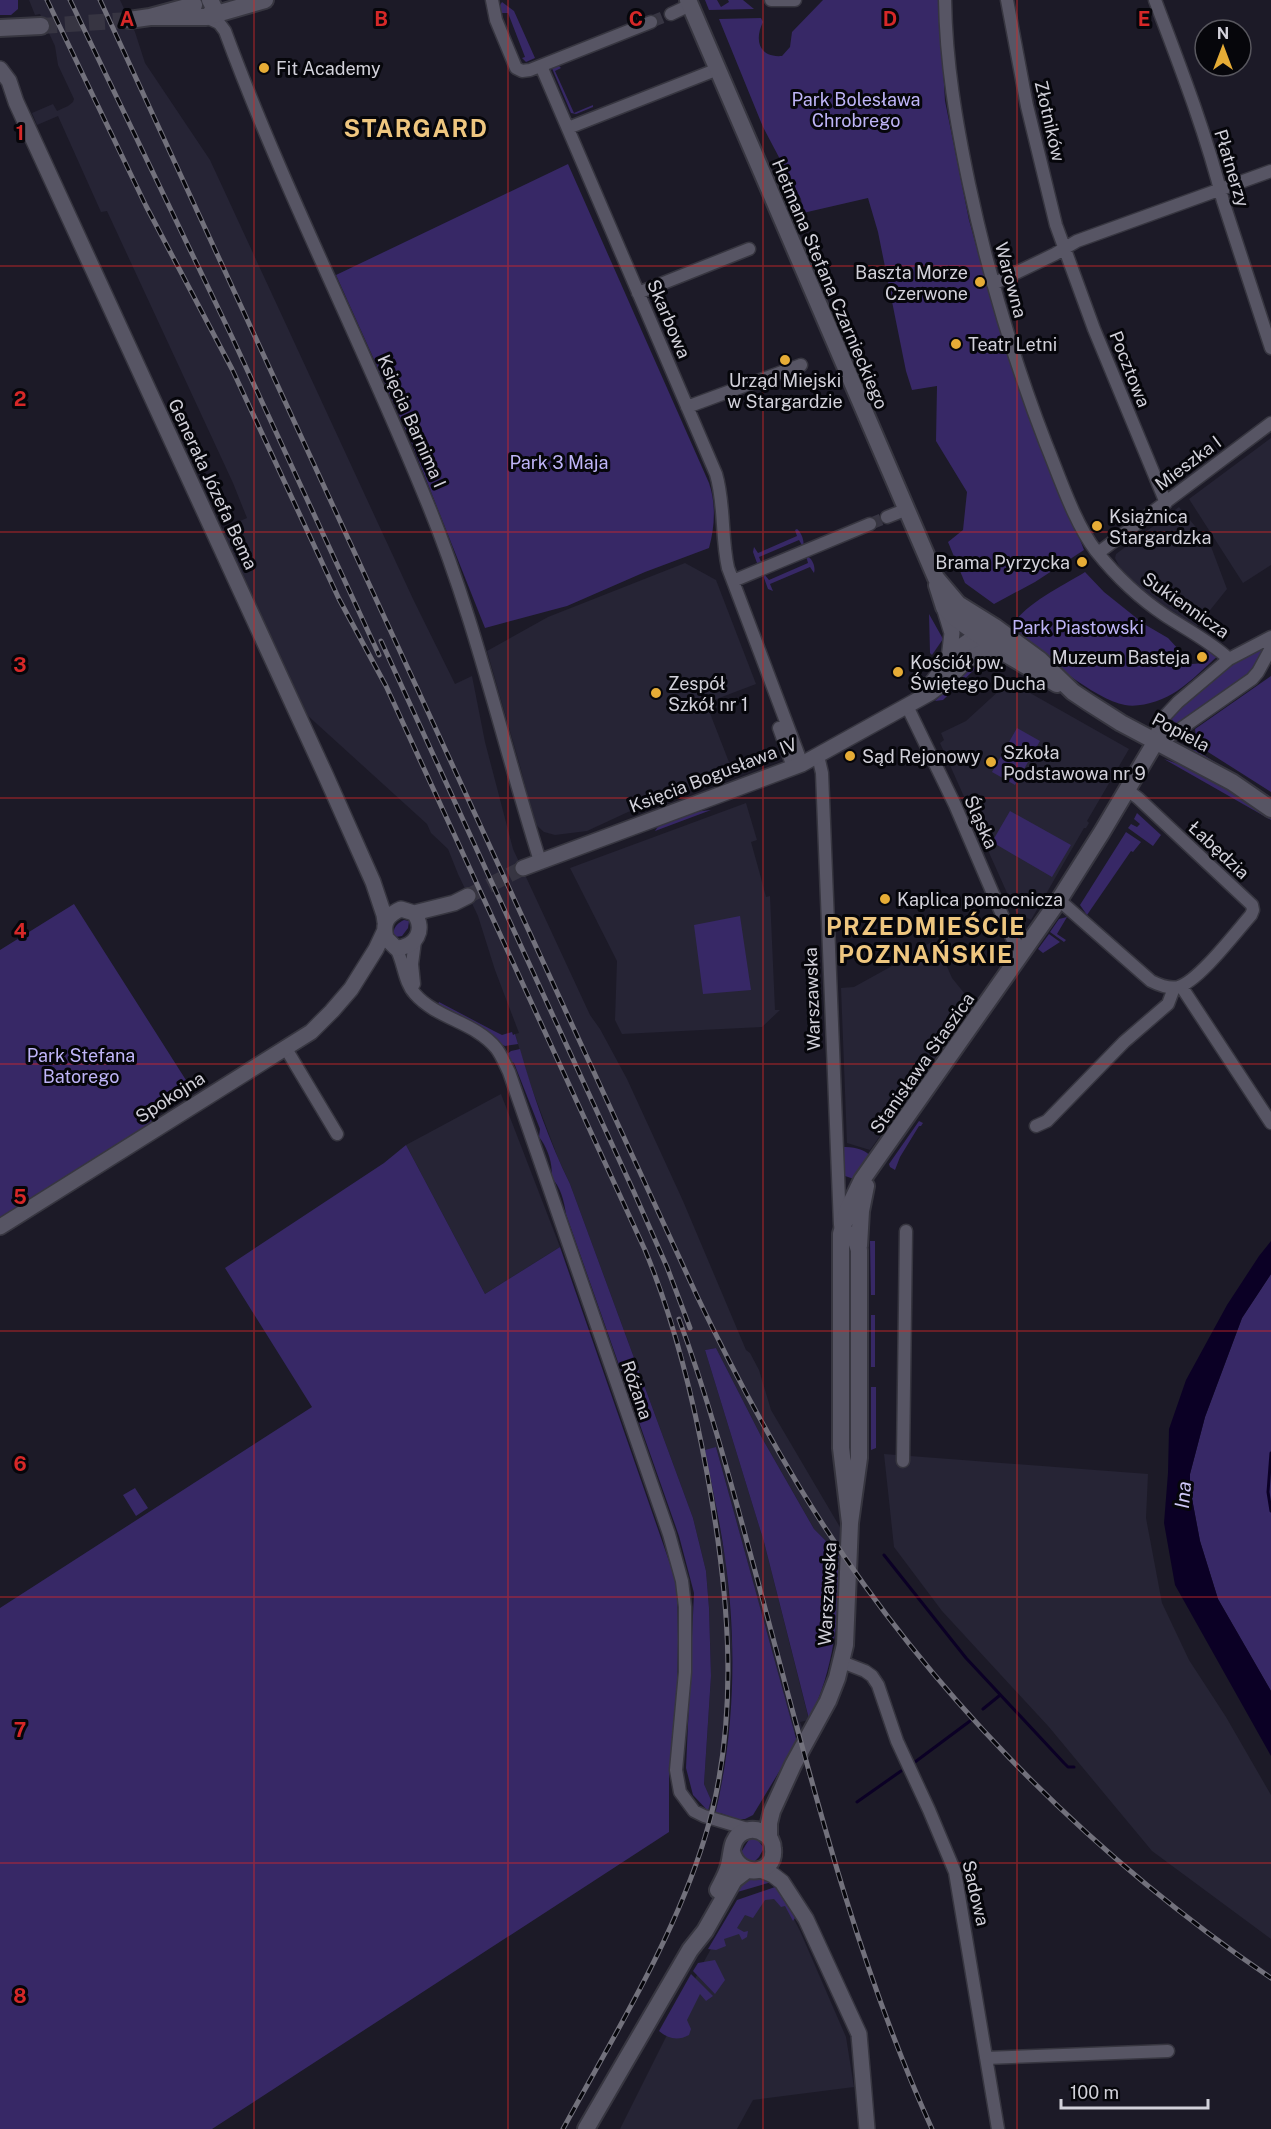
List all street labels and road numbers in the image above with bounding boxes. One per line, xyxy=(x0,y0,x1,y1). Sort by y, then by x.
street label: Złotników xyxy=(1030,78,1070,164)
street label: Płatnerzy xyxy=(1210,127,1254,210)
street label: Hetmana Stefana Czarnieckiego xyxy=(768,156,892,412)
street label: Warowna xyxy=(991,240,1031,320)
street label: Skarbowa xyxy=(643,276,695,362)
street label: Pocztowa xyxy=(1105,328,1155,410)
street label: Księcia Barnima I xyxy=(373,351,451,491)
street label: Generała Józefa Bema xyxy=(164,395,262,573)
street label: Mieszka I xyxy=(1151,431,1225,495)
street label: Sukiennicza xyxy=(1139,567,1233,643)
street label: Popiela xyxy=(1149,708,1213,756)
street label: Księcia Bogusława IV xyxy=(626,733,800,817)
street label: Śląska xyxy=(960,792,1003,852)
street label: Łabędzia xyxy=(1184,817,1254,883)
street label: Warszawska xyxy=(800,947,824,1051)
street label: Stanisława Staszica xyxy=(866,989,978,1137)
street label: Spokojna xyxy=(132,1067,208,1127)
street label: Różana xyxy=(617,1358,657,1422)
street label: Warszawska xyxy=(814,1542,840,1646)
street label: Sadowa xyxy=(958,1858,994,1928)

